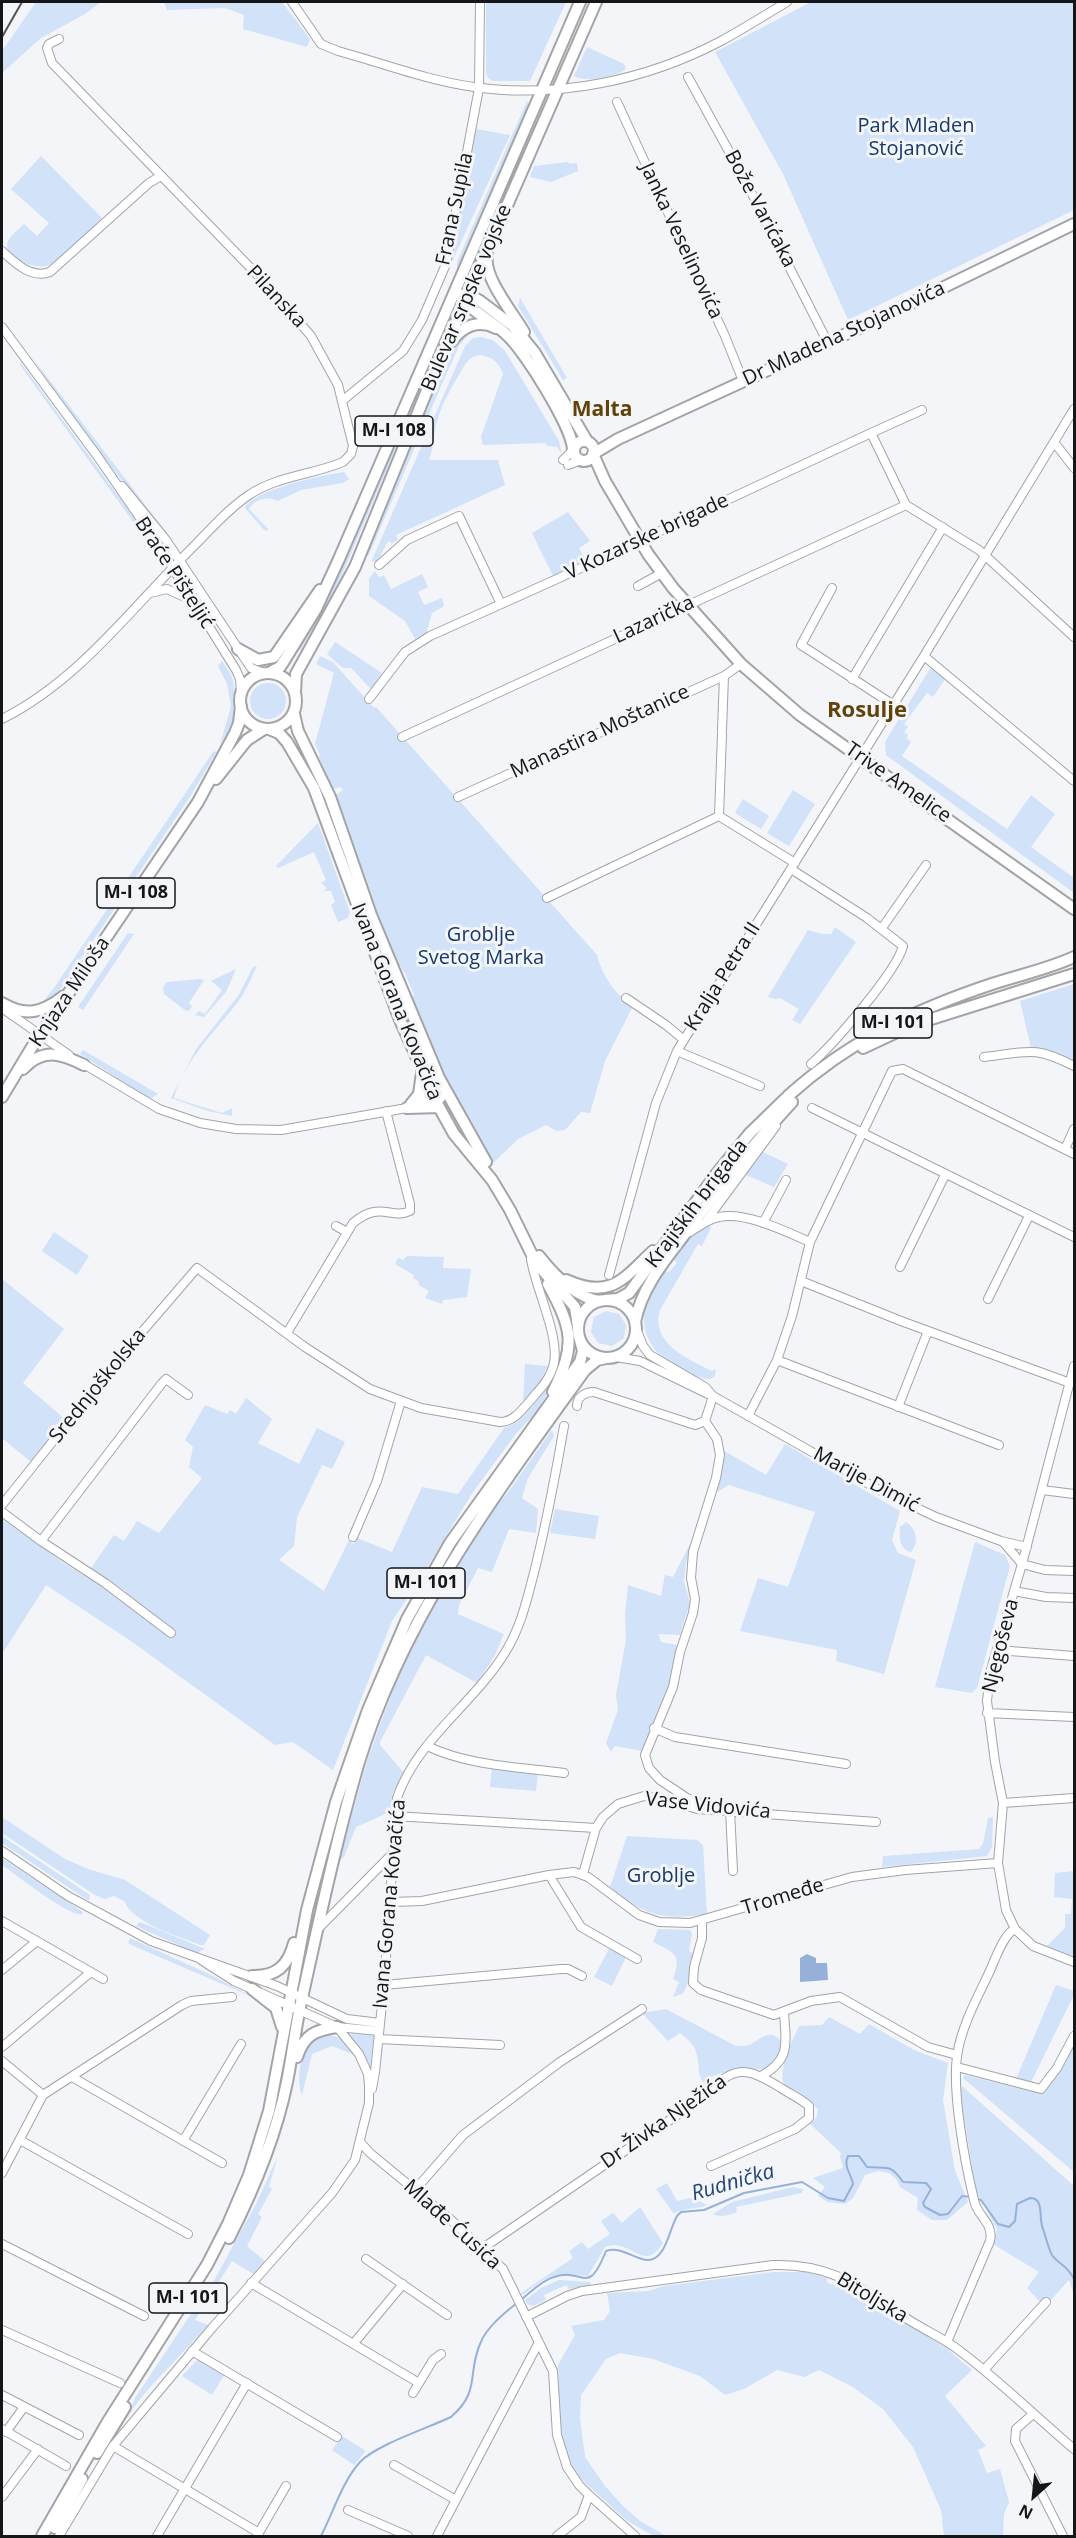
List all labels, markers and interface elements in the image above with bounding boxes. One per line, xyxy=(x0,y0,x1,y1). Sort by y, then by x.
park label: Park Mladen Stojanović xyxy=(858,114,974,161)
street label: Bože Varićaka xyxy=(719,146,801,272)
street label: Frana Supila xyxy=(431,150,479,268)
street label: Janka Veselinovića xyxy=(634,159,728,323)
street label: Bulevar srpske vojske xyxy=(417,201,517,395)
street label: Pilanska xyxy=(241,261,311,333)
street label: Dr Mladena Stojanovića xyxy=(739,277,949,391)
district label: Malta xyxy=(572,397,632,423)
road number: M-I 108 xyxy=(355,416,433,446)
street label: V Kozarske brigade xyxy=(562,489,732,585)
street label: Braće Pišteljić xyxy=(129,513,219,633)
street label: Lazarička xyxy=(610,591,698,649)
street label: Manastira Moštanice xyxy=(507,680,693,784)
district label: Rosulje xyxy=(827,698,907,724)
street label: Trive Amelice xyxy=(840,738,956,828)
road number: M-I 108 xyxy=(97,878,175,908)
street label: Ivana Gorana Kovačića xyxy=(345,900,447,1104)
street label: Kralja Petra II xyxy=(680,918,766,1036)
park label: Groblje Svetog Marka xyxy=(418,923,544,970)
street label: Knjaza Miloša xyxy=(25,933,115,1051)
road number: M-I 101 xyxy=(854,1008,932,1038)
street label: Krajiških brigada xyxy=(641,1135,753,1273)
street label: Srednjoškolska xyxy=(45,1324,151,1448)
street label: Marije Dimić xyxy=(809,1442,923,1518)
road number: M-I 101 xyxy=(387,1568,465,1598)
street label: Njegoševa xyxy=(978,1596,1024,1696)
street label: Vase Vidovića xyxy=(644,1787,772,1825)
street label: Ivana Gorana Kovačića xyxy=(369,1798,411,2010)
park label: Groblje xyxy=(627,1864,695,1888)
street label: Tromeđe xyxy=(739,1873,827,1921)
street label: Dr Živka Nježića xyxy=(597,2070,731,2174)
water label: Rudnička xyxy=(689,2159,777,2207)
street label: Mlađe Ćusića xyxy=(398,2175,506,2275)
street label: Bitoljska xyxy=(832,2268,912,2328)
road number: M-I 101 xyxy=(149,2283,227,2313)
north arrow xyxy=(1004,2466,1064,2526)
text: N xyxy=(1015,2499,1037,2525)

